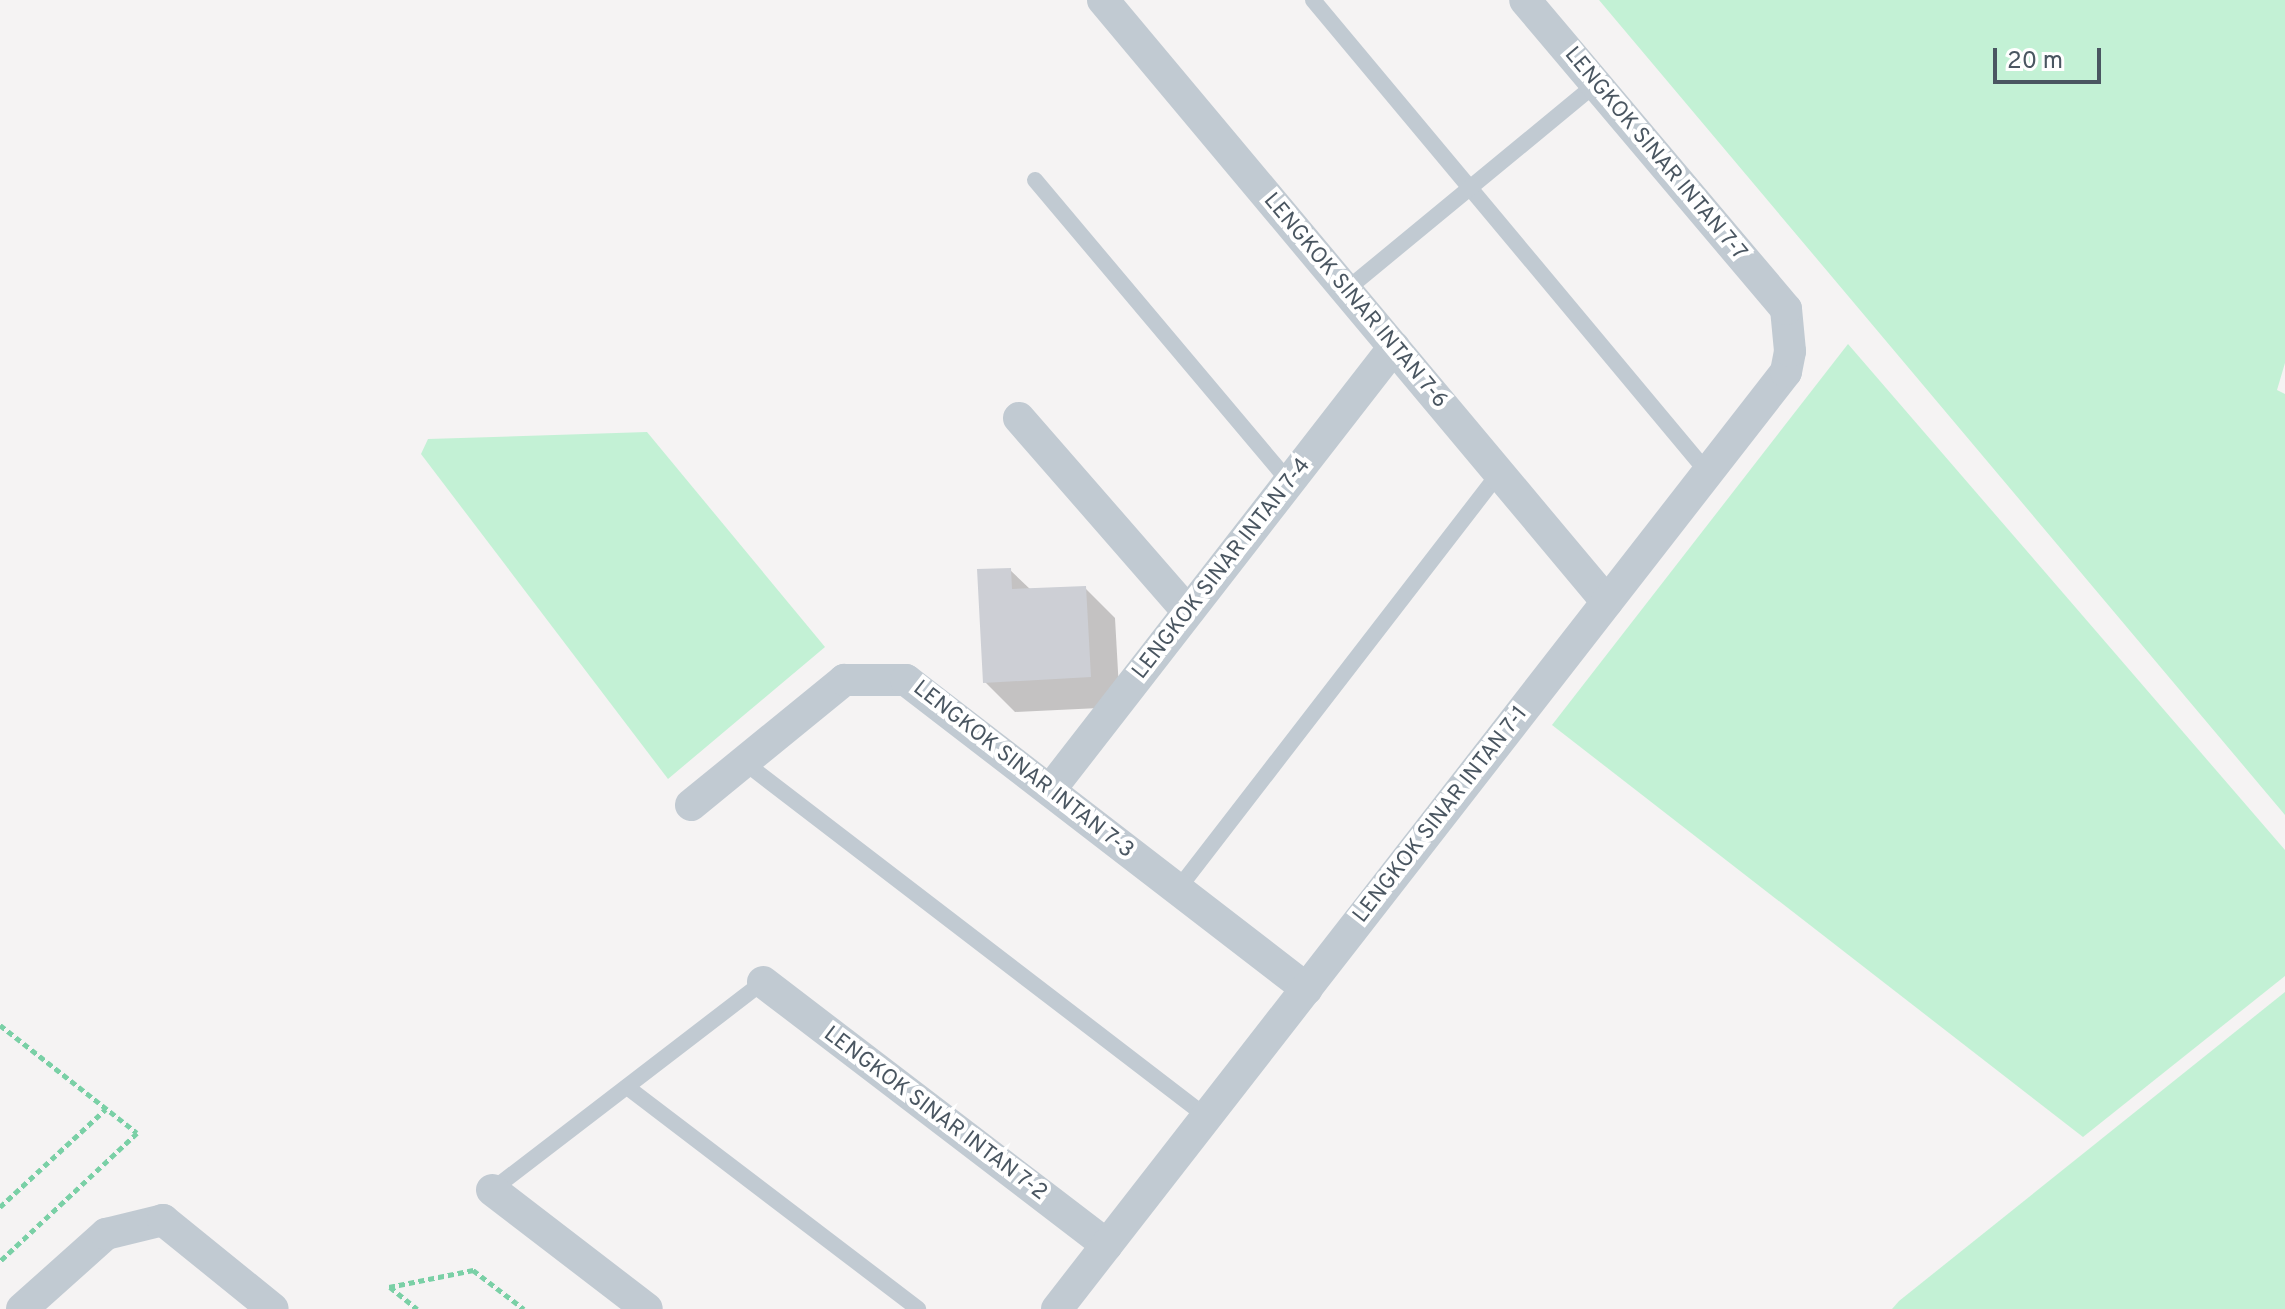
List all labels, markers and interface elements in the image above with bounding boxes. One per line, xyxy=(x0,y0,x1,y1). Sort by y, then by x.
scale bar xyxy=(1997,32,2105,82)
street label: LENGKOK SINAR INTAN 7-7 xyxy=(1558,42,1752,266)
text: 20 m xyxy=(2007,47,2063,77)
street label: LENGKOK SINAR INTAN 7-6 xyxy=(1257,188,1453,414)
street label: LENGKOK SINAR INTAN 7-4 xyxy=(1127,453,1317,685)
street label: LENGKOK SINAR INTAN 7-3 xyxy=(907,675,1139,865)
street label: LENGKOK SINAR INTAN 7-1 xyxy=(1348,701,1534,929)
street label: LENGKOK SINAR INTAN 7-2 xyxy=(818,1021,1052,1207)

